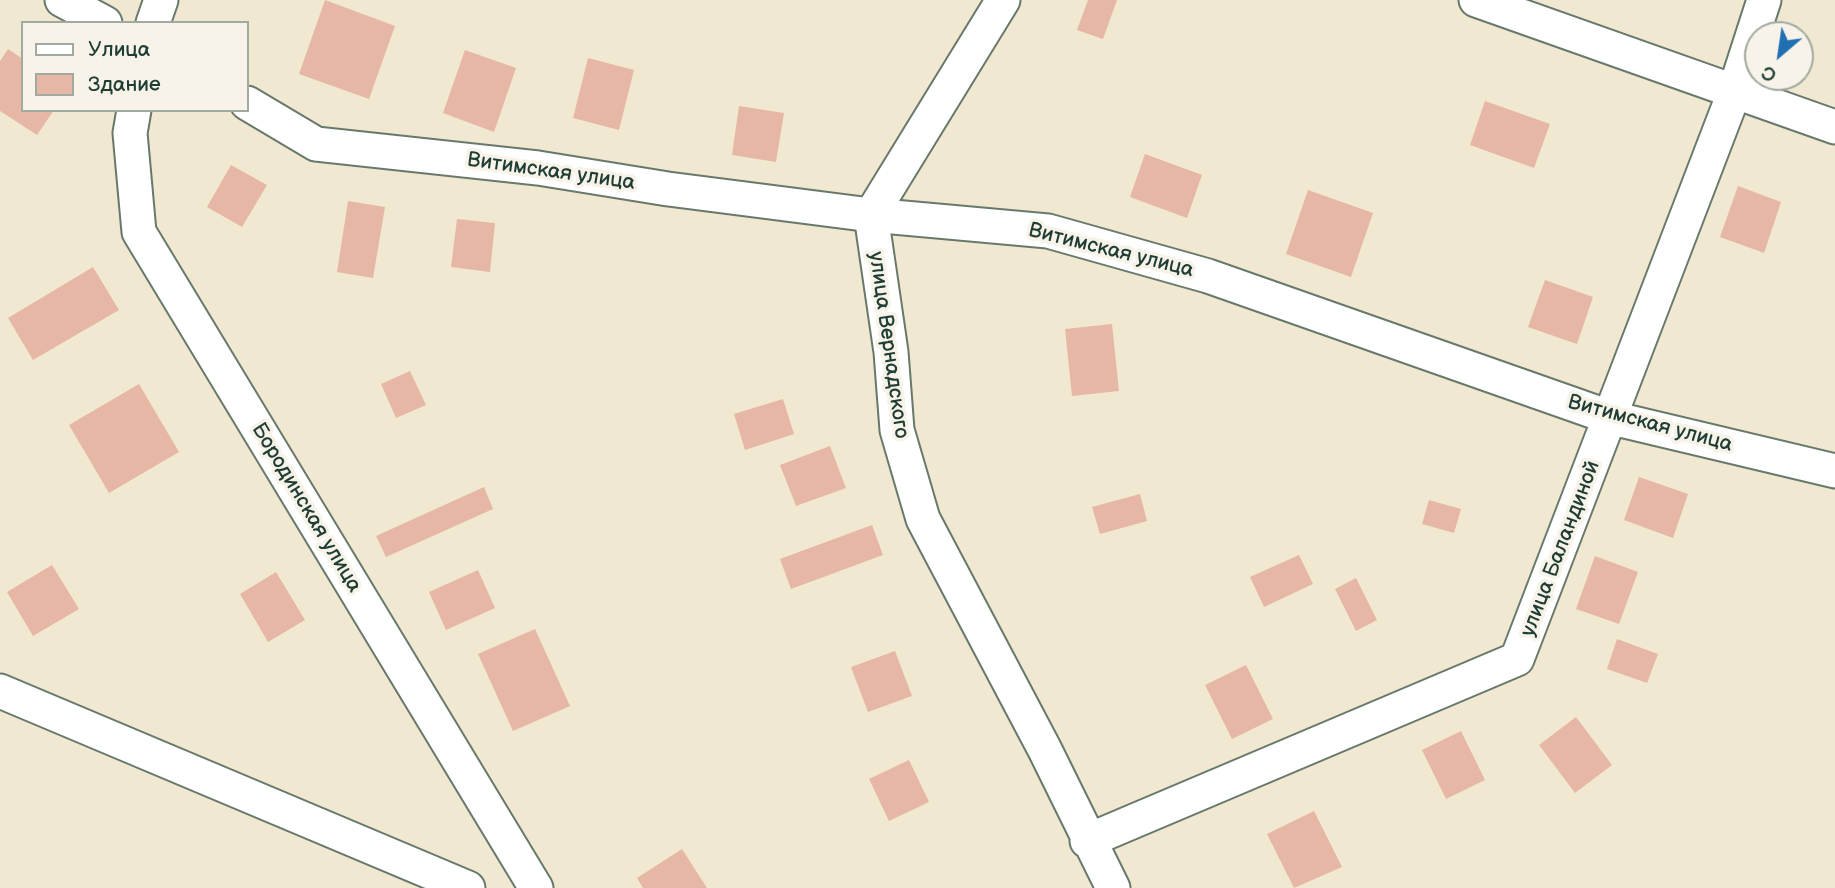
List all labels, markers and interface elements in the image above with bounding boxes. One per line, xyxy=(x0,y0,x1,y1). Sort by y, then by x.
legend xyxy=(21,21,248,112)
north arrow xyxy=(1744,21,1814,91)
text: Улица xyxy=(88,37,150,62)
text: С xyxy=(1758,60,1781,86)
text: Здание xyxy=(88,72,161,97)
street label: Витимская улица xyxy=(465,148,637,196)
street label: Витимская улица xyxy=(1026,218,1196,284)
street label: улица Вернадского xyxy=(862,250,914,440)
street label: Витимская улица xyxy=(1565,390,1735,458)
street label: Бородинская улица xyxy=(245,419,367,597)
street label: улица Баландиной xyxy=(1516,458,1606,640)

